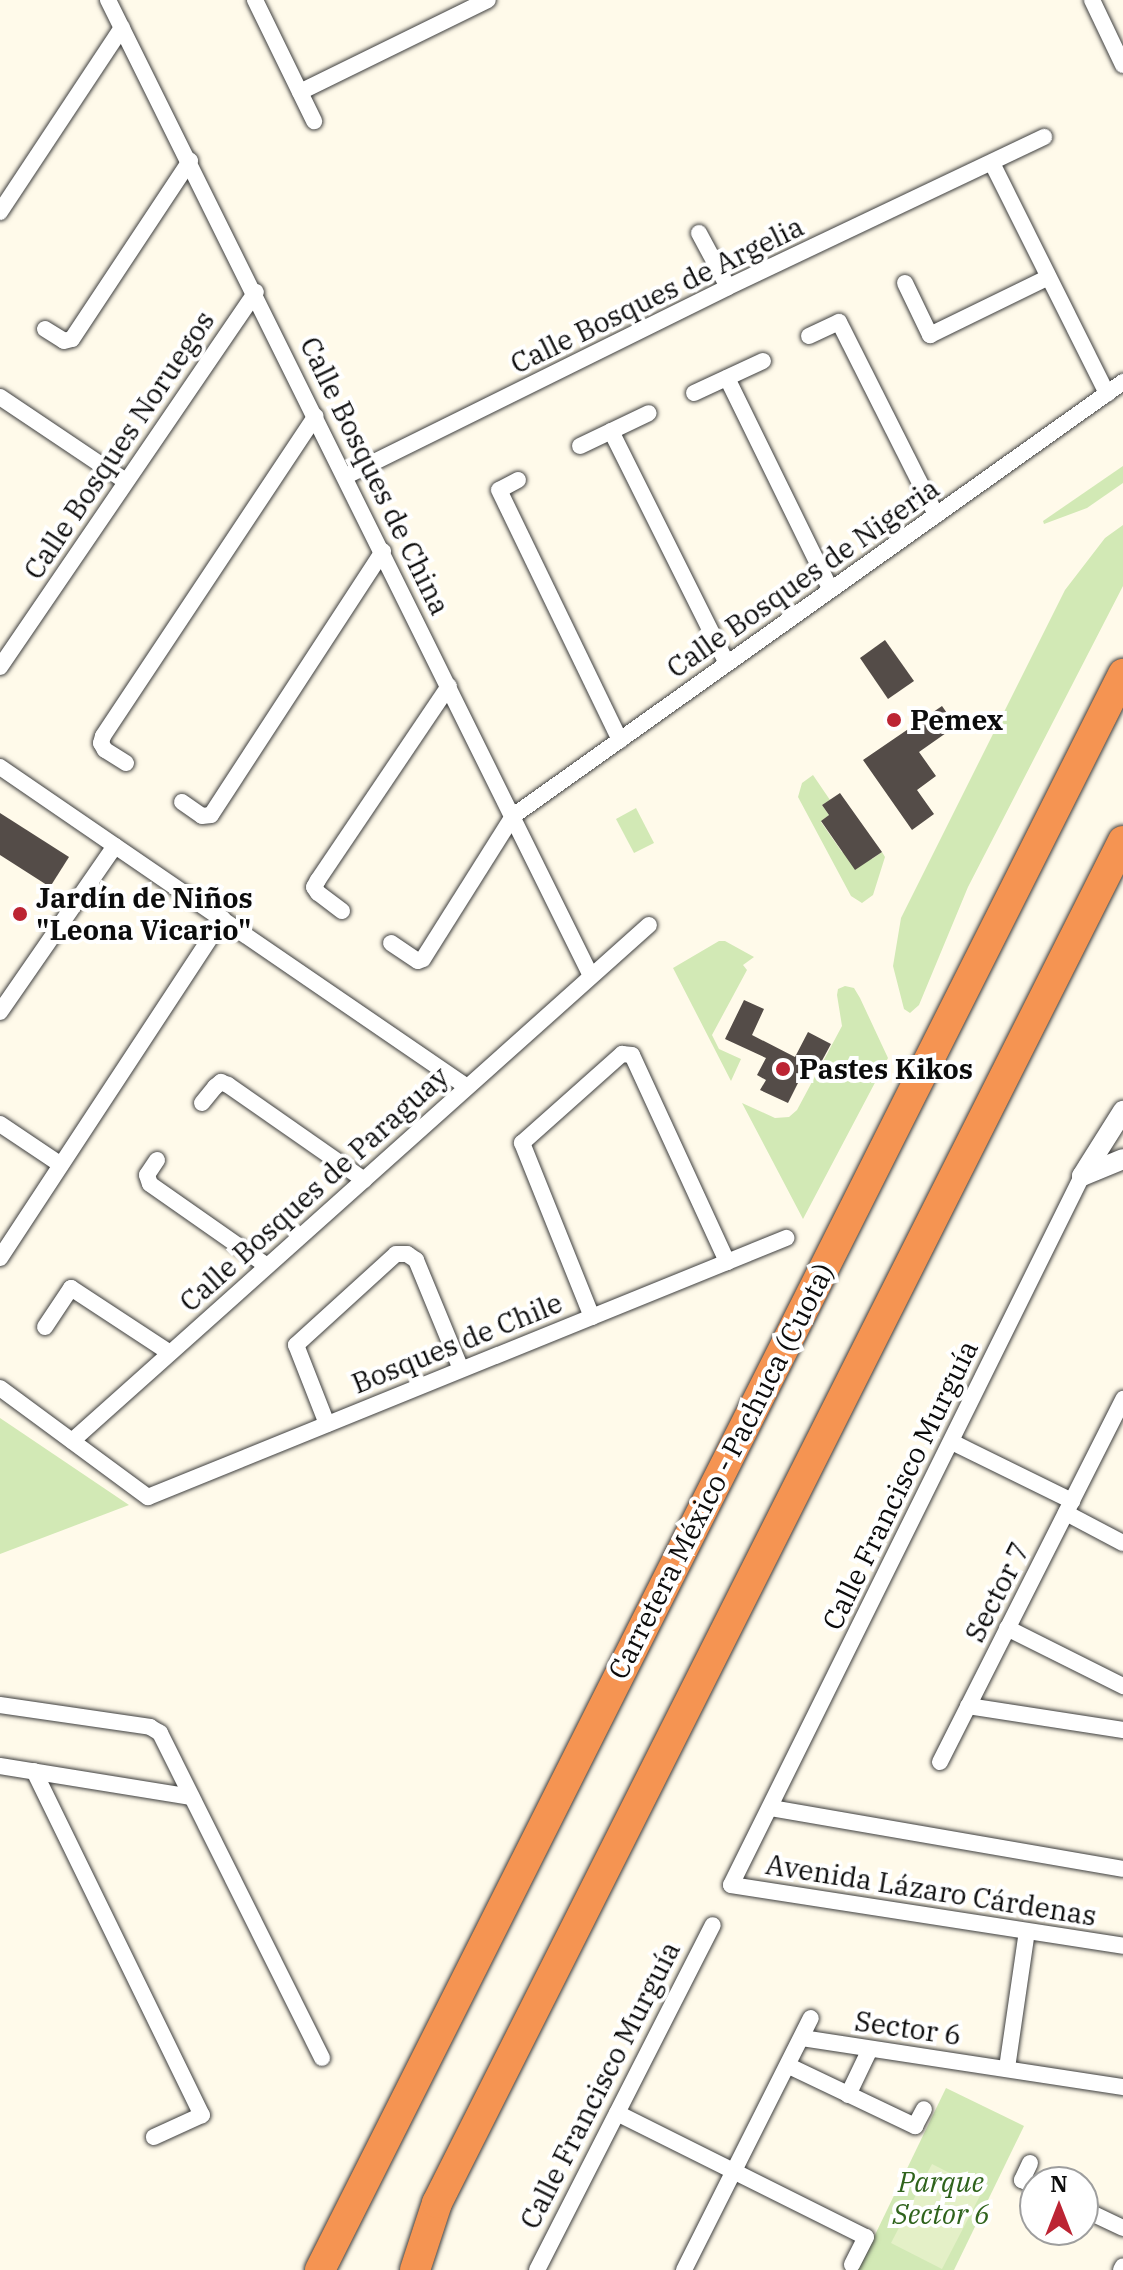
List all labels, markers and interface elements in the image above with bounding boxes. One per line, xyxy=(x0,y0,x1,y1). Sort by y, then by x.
street label: Calle Bosques de Argelia xyxy=(505,209,809,381)
street label: Calle Bosques Noruegos xyxy=(17,305,221,585)
street label: Calle Bosques de China xyxy=(293,332,457,620)
street label: Calle Bosques de Nigeria xyxy=(660,471,946,685)
place label: Pemex xyxy=(910,703,1003,737)
marker: Pemex xyxy=(885,711,903,729)
place label: Jardín de Niños "Leona Vicario" xyxy=(36,881,253,947)
marker: Jardín de Niños "Leona Vicario" xyxy=(11,905,29,923)
place label: Pastes Kikos xyxy=(799,1052,973,1086)
street label: Calle Bosques de Paraguay xyxy=(173,1059,455,1319)
marker: Pastes Kikos xyxy=(774,1060,792,1078)
street label: Carretera México - Pachuca (Cuota) xyxy=(601,1257,841,1685)
street label: Bosques de Chile xyxy=(347,1285,567,1401)
street label: Calle Francisco Murguía xyxy=(815,1335,985,1635)
street label: Sector 7 xyxy=(958,1537,1036,1647)
street label: Avenida Lázaro Cárdenas xyxy=(763,1847,1099,1933)
street label: Calle Francisco Murguía xyxy=(513,1936,687,2234)
street label: Sector 6 xyxy=(853,2004,963,2052)
park label: Parque Sector 6 xyxy=(892,2165,990,2231)
north arrow xyxy=(1019,2166,1099,2246)
text: N xyxy=(1050,2169,1068,2198)

